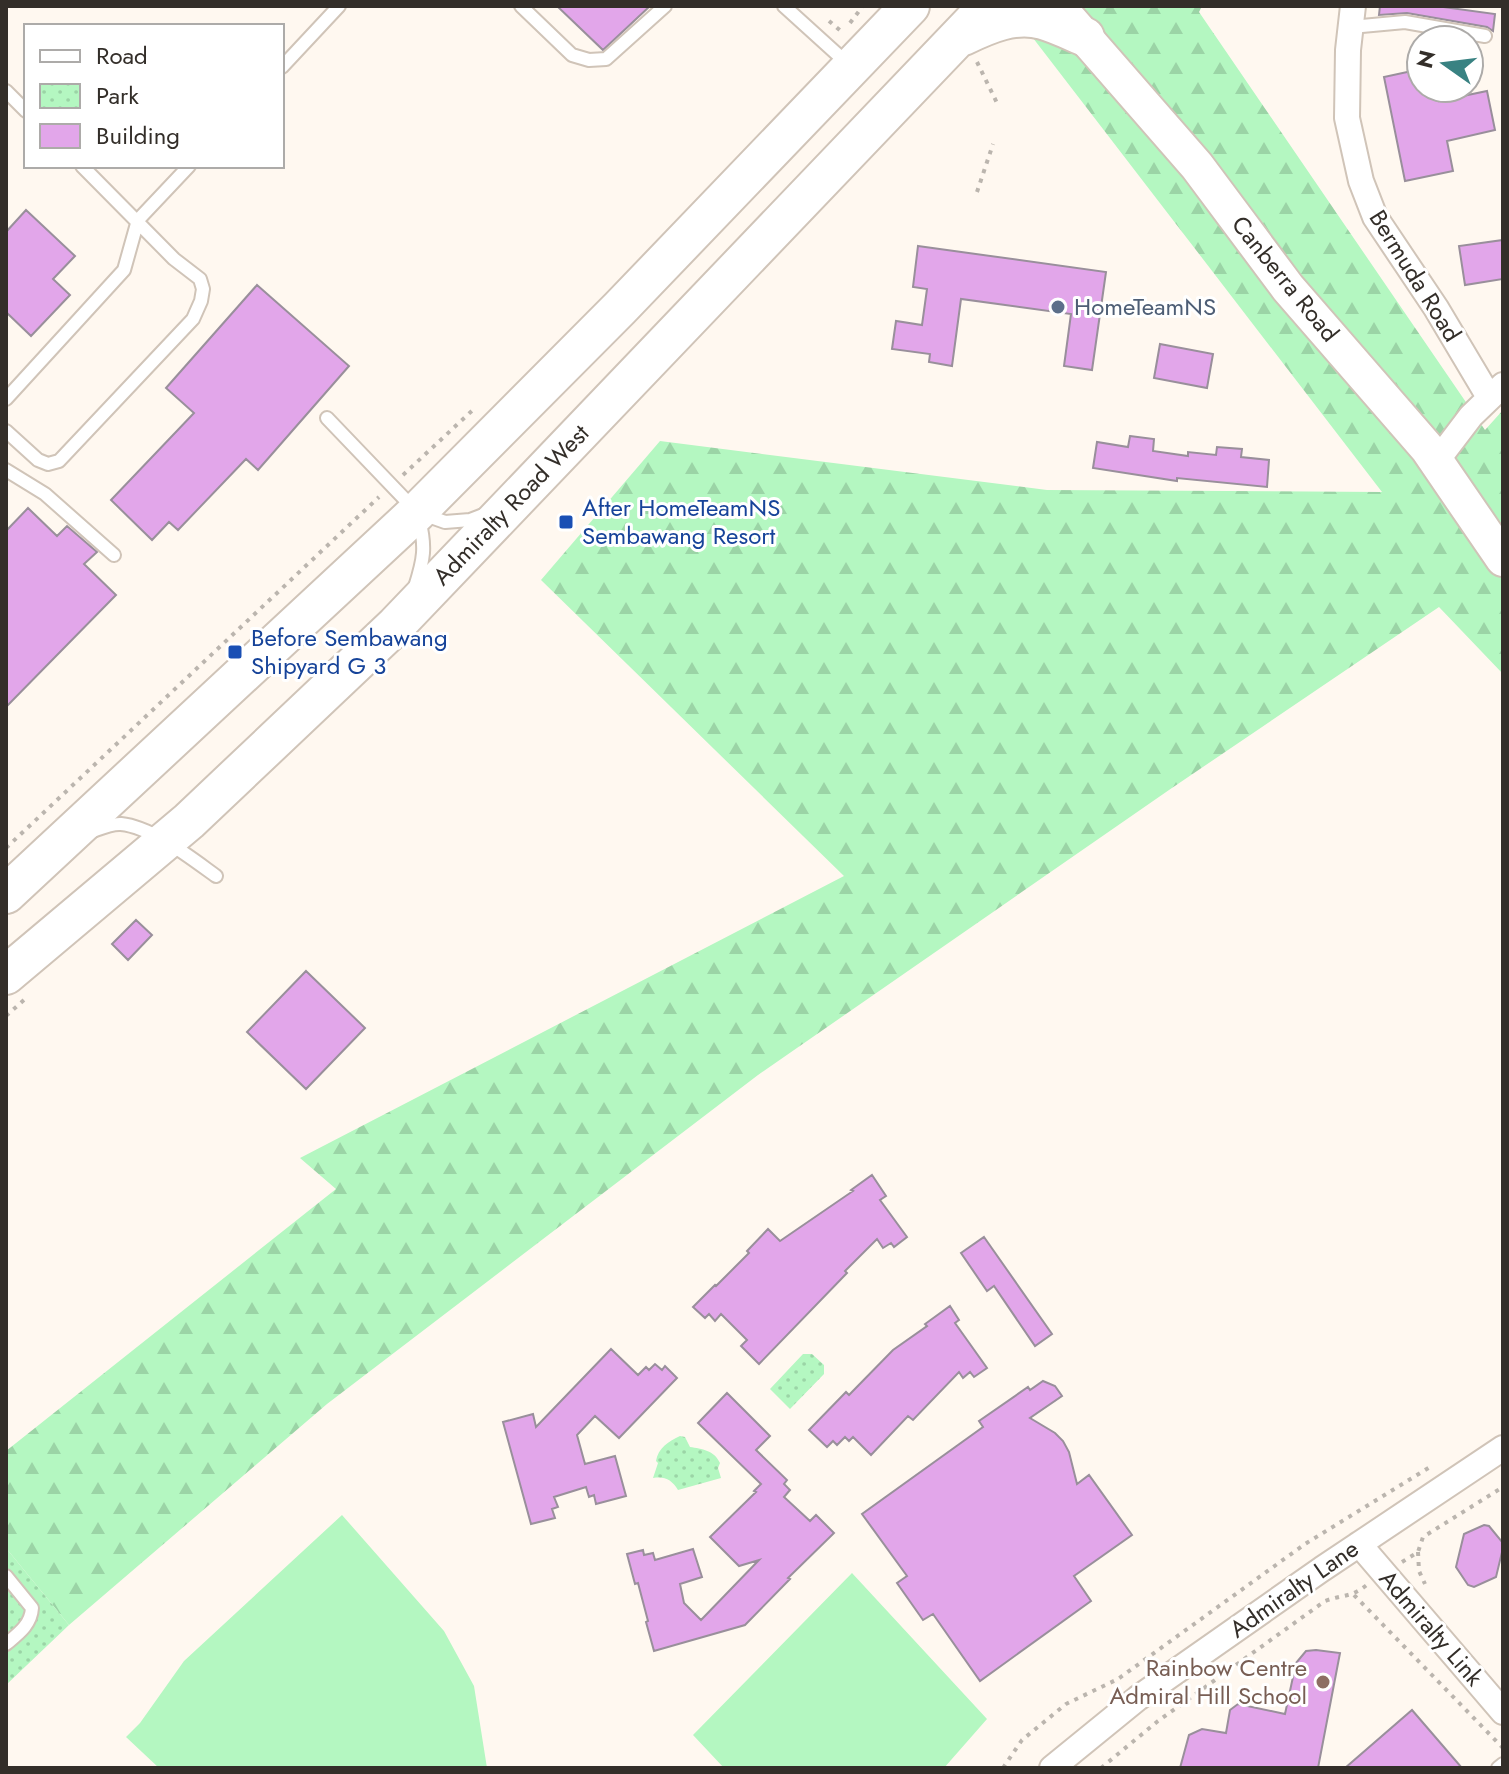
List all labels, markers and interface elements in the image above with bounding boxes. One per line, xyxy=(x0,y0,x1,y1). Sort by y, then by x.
legend xyxy=(24,24,284,168)
north arrow xyxy=(1405,24,1485,104)
text: Road xyxy=(96,38,148,73)
text: N xyxy=(1408,47,1443,72)
text: Park xyxy=(96,78,139,113)
text: Building xyxy=(96,118,180,153)
street label: Bermuda Road xyxy=(1361,203,1470,348)
street label: Canberra Road xyxy=(1223,208,1347,349)
place label: HomeTeamNS xyxy=(1074,289,1216,324)
marker: HomeTeamNS xyxy=(1049,298,1067,316)
street label: Admiralty Road West xyxy=(424,416,597,593)
place label: After HomeTeamNS Sembawang Resort xyxy=(582,490,780,553)
marker: After HomeTeamNS Sembawang Resort xyxy=(557,513,575,531)
place label: Before Sembawang Shipyard G 3 xyxy=(251,620,448,683)
marker: Before Sembawang Shipyard G 3 xyxy=(226,643,244,661)
street label: Admiralty Lane xyxy=(1222,1531,1365,1646)
street label: Admiralty Link xyxy=(1371,1562,1492,1694)
place label: Rainbow Centre Admiral Hill School xyxy=(1109,1650,1307,1713)
marker: Rainbow Centre Admiral Hill School xyxy=(1314,1673,1332,1691)

